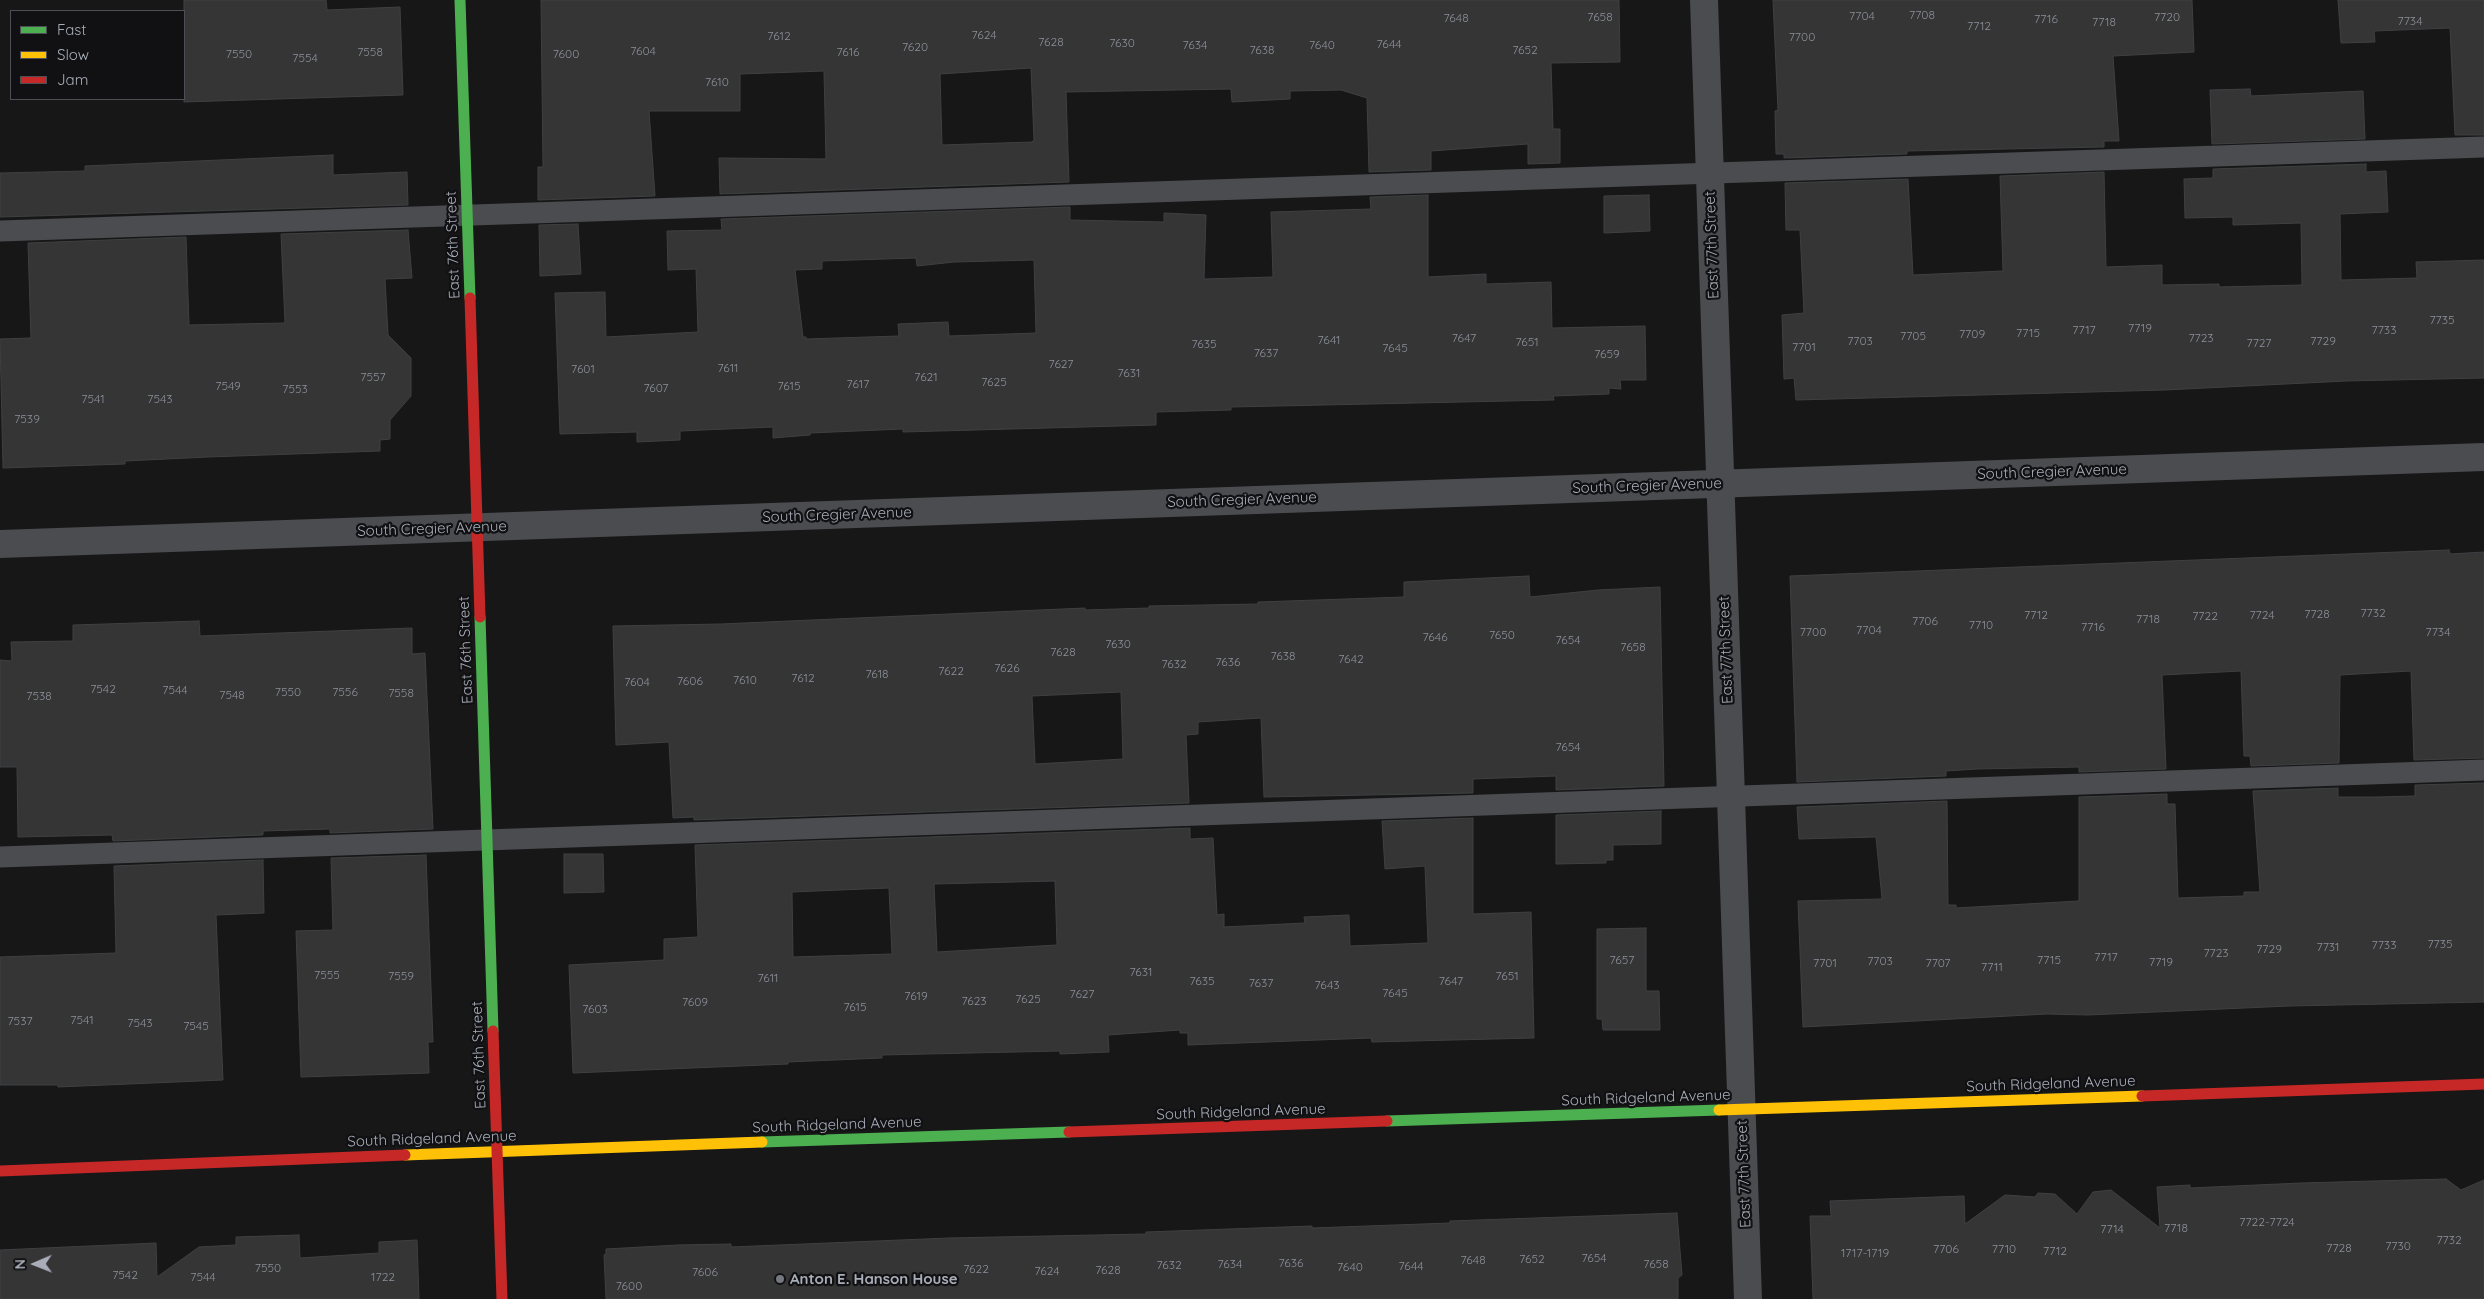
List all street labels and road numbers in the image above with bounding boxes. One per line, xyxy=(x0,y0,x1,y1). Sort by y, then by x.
street label: East 76th Street xyxy=(442,191,464,299)
street label: East 77th Street xyxy=(1701,191,1723,299)
street label: South Cregier Avenue xyxy=(1977,460,2127,484)
street label: South Cregier Avenue xyxy=(1572,474,1722,498)
street label: South Cregier Avenue xyxy=(1167,488,1317,512)
street label: South Cregier Avenue xyxy=(762,503,912,527)
street label: South Cregier Avenue xyxy=(357,517,507,541)
street label: East 76th Street xyxy=(455,596,477,704)
street label: East 77th Street xyxy=(1715,596,1737,704)
street label: East 76th Street xyxy=(468,1001,490,1109)
street label: South Ridgeland Avenue xyxy=(1966,1072,2136,1096)
street label: South Ridgeland Avenue xyxy=(1561,1086,1731,1110)
street label: South Ridgeland Avenue xyxy=(1156,1100,1326,1124)
street label: South Ridgeland Avenue xyxy=(752,1113,922,1137)
street label: East 77th Street xyxy=(1733,1120,1755,1228)
street label: South Ridgeland Avenue xyxy=(347,1127,517,1151)

